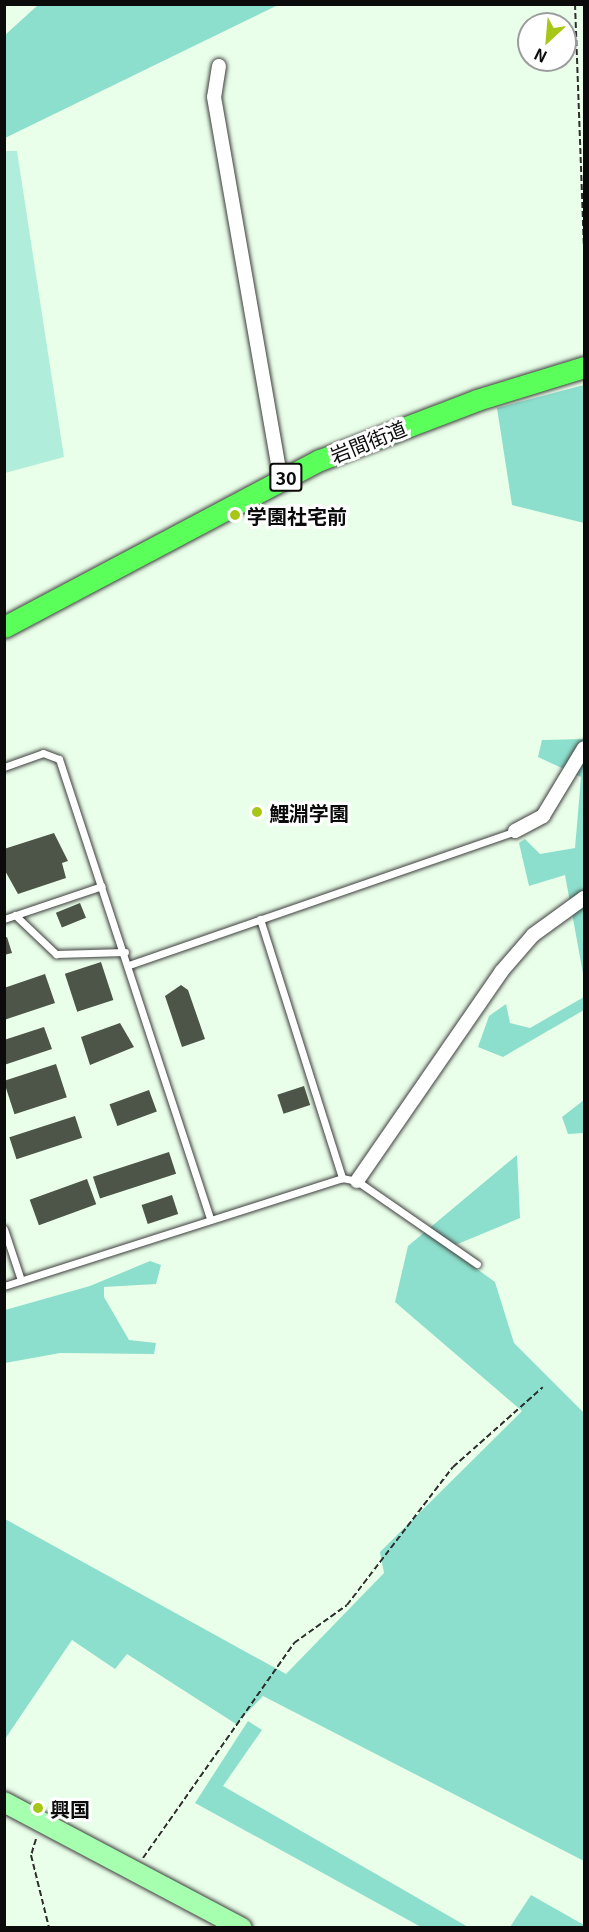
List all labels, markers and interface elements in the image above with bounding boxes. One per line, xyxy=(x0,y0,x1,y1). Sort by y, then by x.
north arrow xyxy=(517,12,577,72)
text: N xyxy=(529,43,551,70)
street label: 岩間街道 xyxy=(326,415,410,467)
road number: 30 xyxy=(268,462,304,492)
place label: 学園社宅前 xyxy=(247,503,347,527)
marker: 学園社宅前 xyxy=(228,508,242,522)
place label: 鯉淵学園 xyxy=(269,800,349,824)
marker: 鯉淵学園 xyxy=(250,805,264,819)
place label: 興国 xyxy=(50,1796,90,1820)
marker: 興国 xyxy=(31,1801,45,1815)

